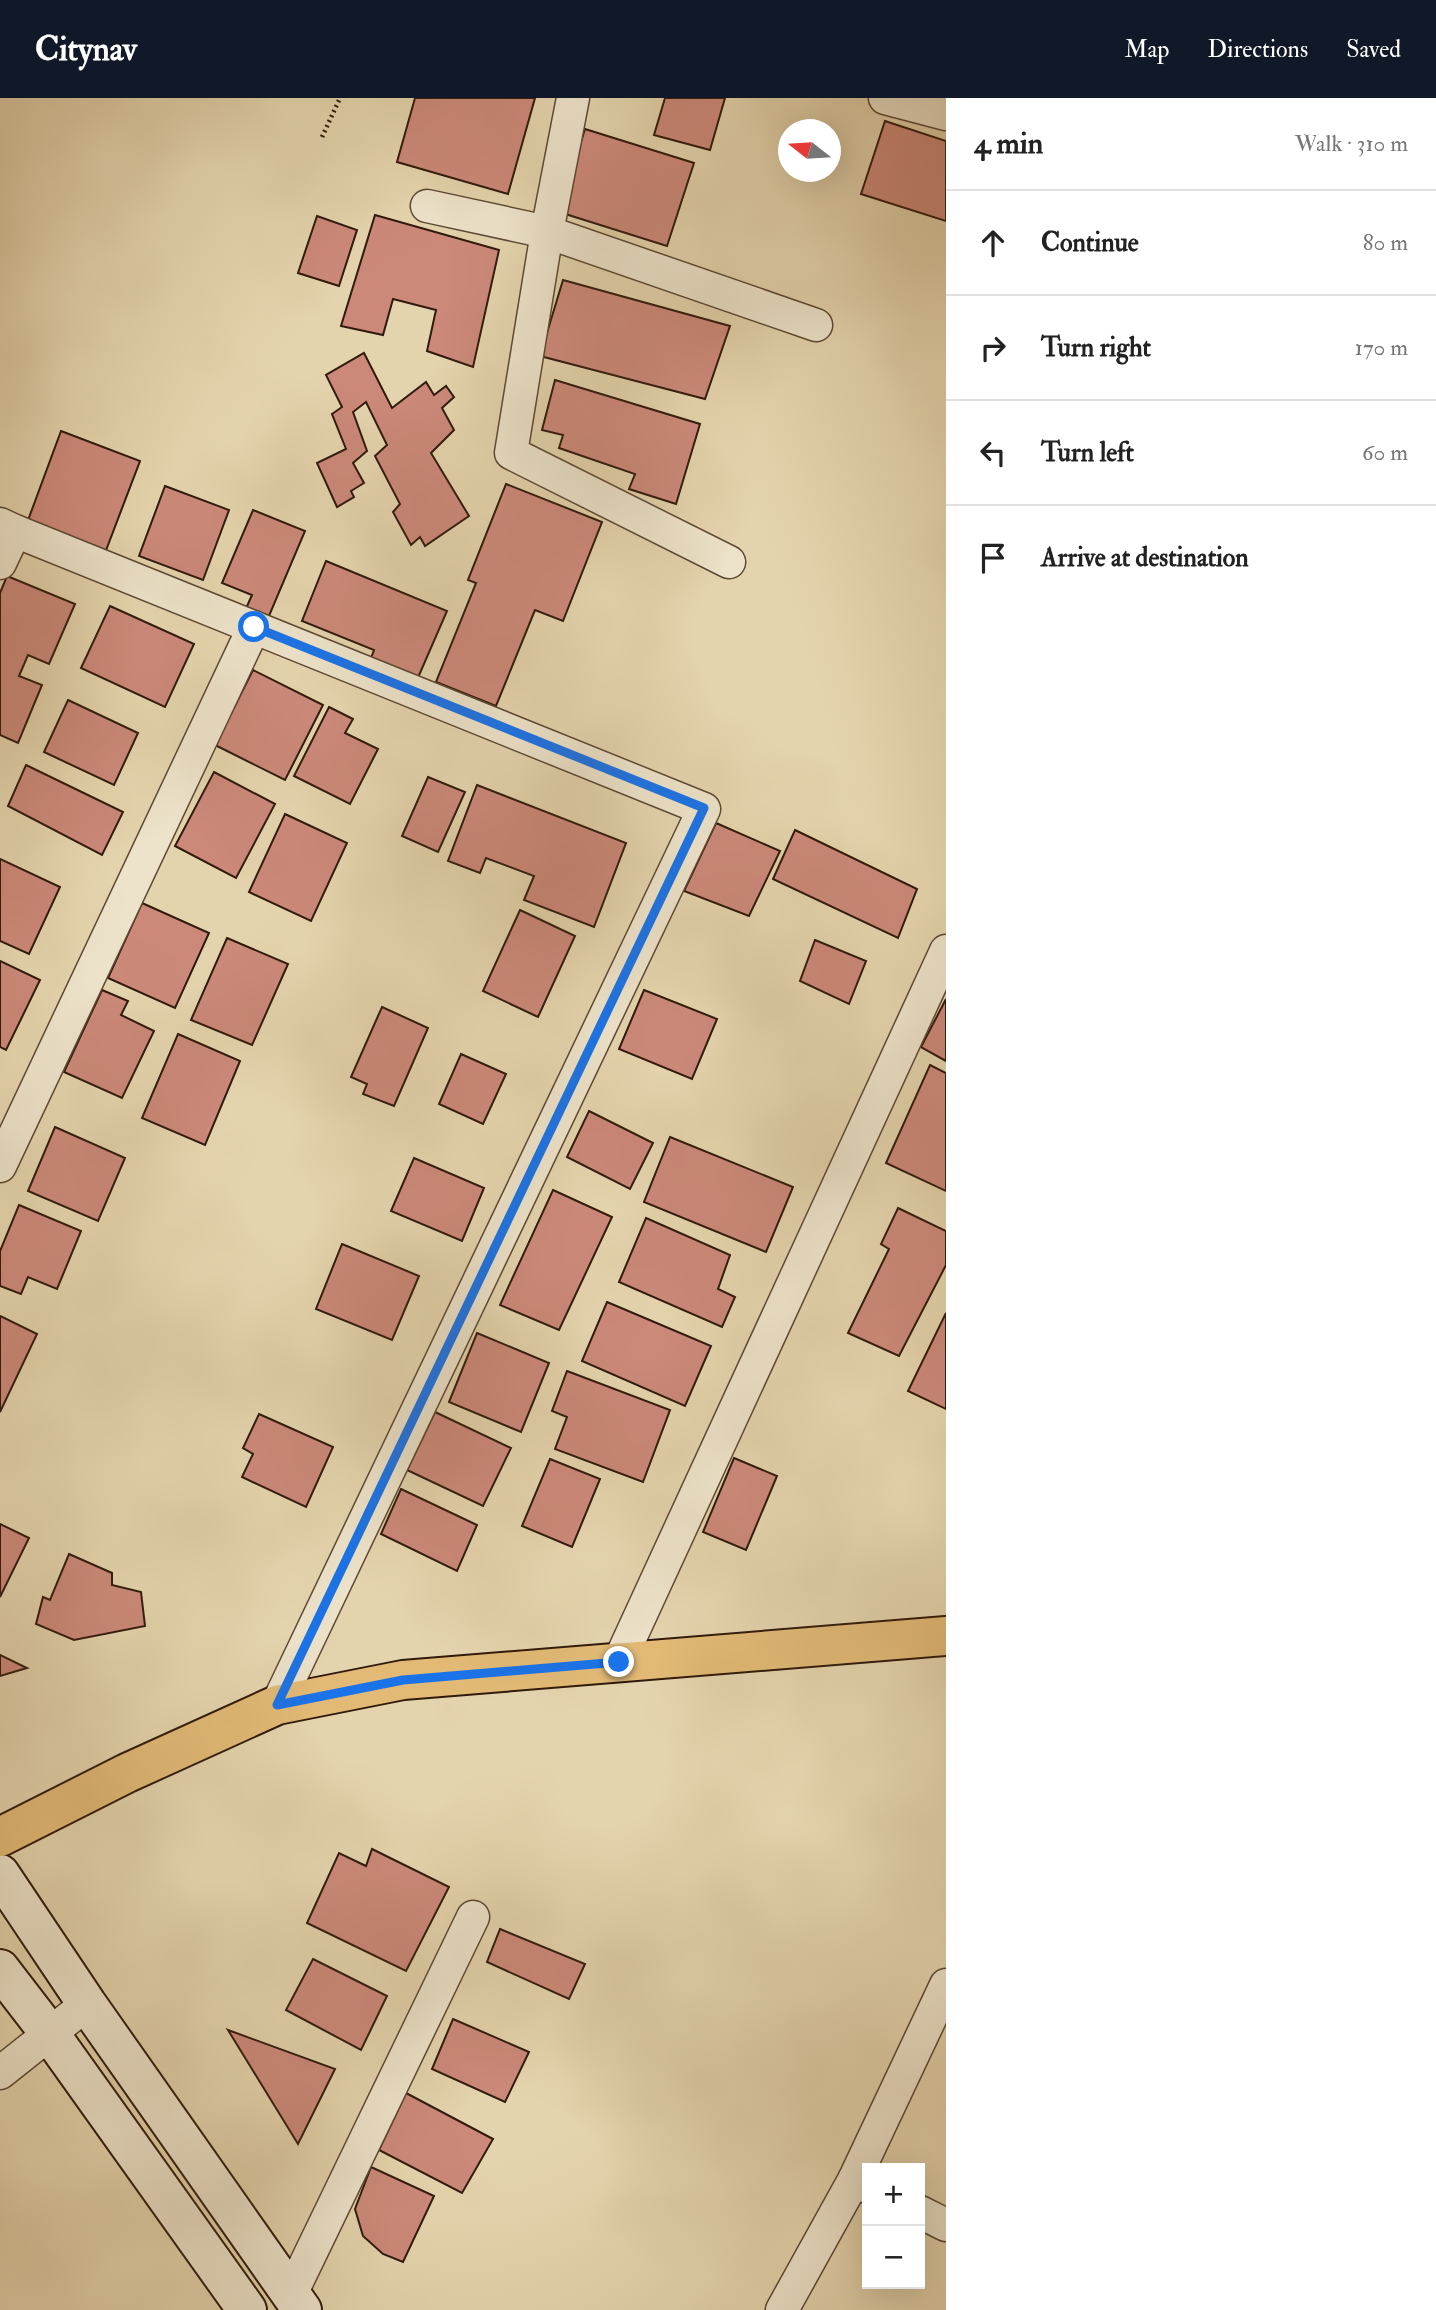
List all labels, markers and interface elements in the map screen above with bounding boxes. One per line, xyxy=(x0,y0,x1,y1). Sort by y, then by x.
text: Citynav xyxy=(35,29,137,70)
text: Map xyxy=(1124,34,1169,65)
text: Directions xyxy=(1207,34,1308,65)
text: Saved xyxy=(1346,34,1401,65)
north arrow xyxy=(778,119,841,182)
text: 4 min xyxy=(974,125,1043,162)
text: Walk · 310 m xyxy=(1295,129,1408,158)
icon: ahead xyxy=(974,224,1012,262)
text: Continue xyxy=(1041,227,1139,259)
text: 80 m xyxy=(1363,228,1408,257)
icon: right xyxy=(974,329,1012,367)
text: Turn right xyxy=(1041,332,1151,364)
text: 170 m xyxy=(1355,333,1408,362)
icon: left xyxy=(974,434,1012,472)
text: Turn left xyxy=(1041,437,1134,469)
text: 60 m xyxy=(1362,438,1408,467)
icon: arrive xyxy=(974,539,1012,577)
text: Arrive at destination xyxy=(1041,542,1249,574)
route start xyxy=(238,611,269,642)
route end xyxy=(603,1646,634,1677)
map controls xyxy=(862,2163,925,2289)
button: + xyxy=(862,2163,925,2226)
button: − xyxy=(862,2226,925,2289)

